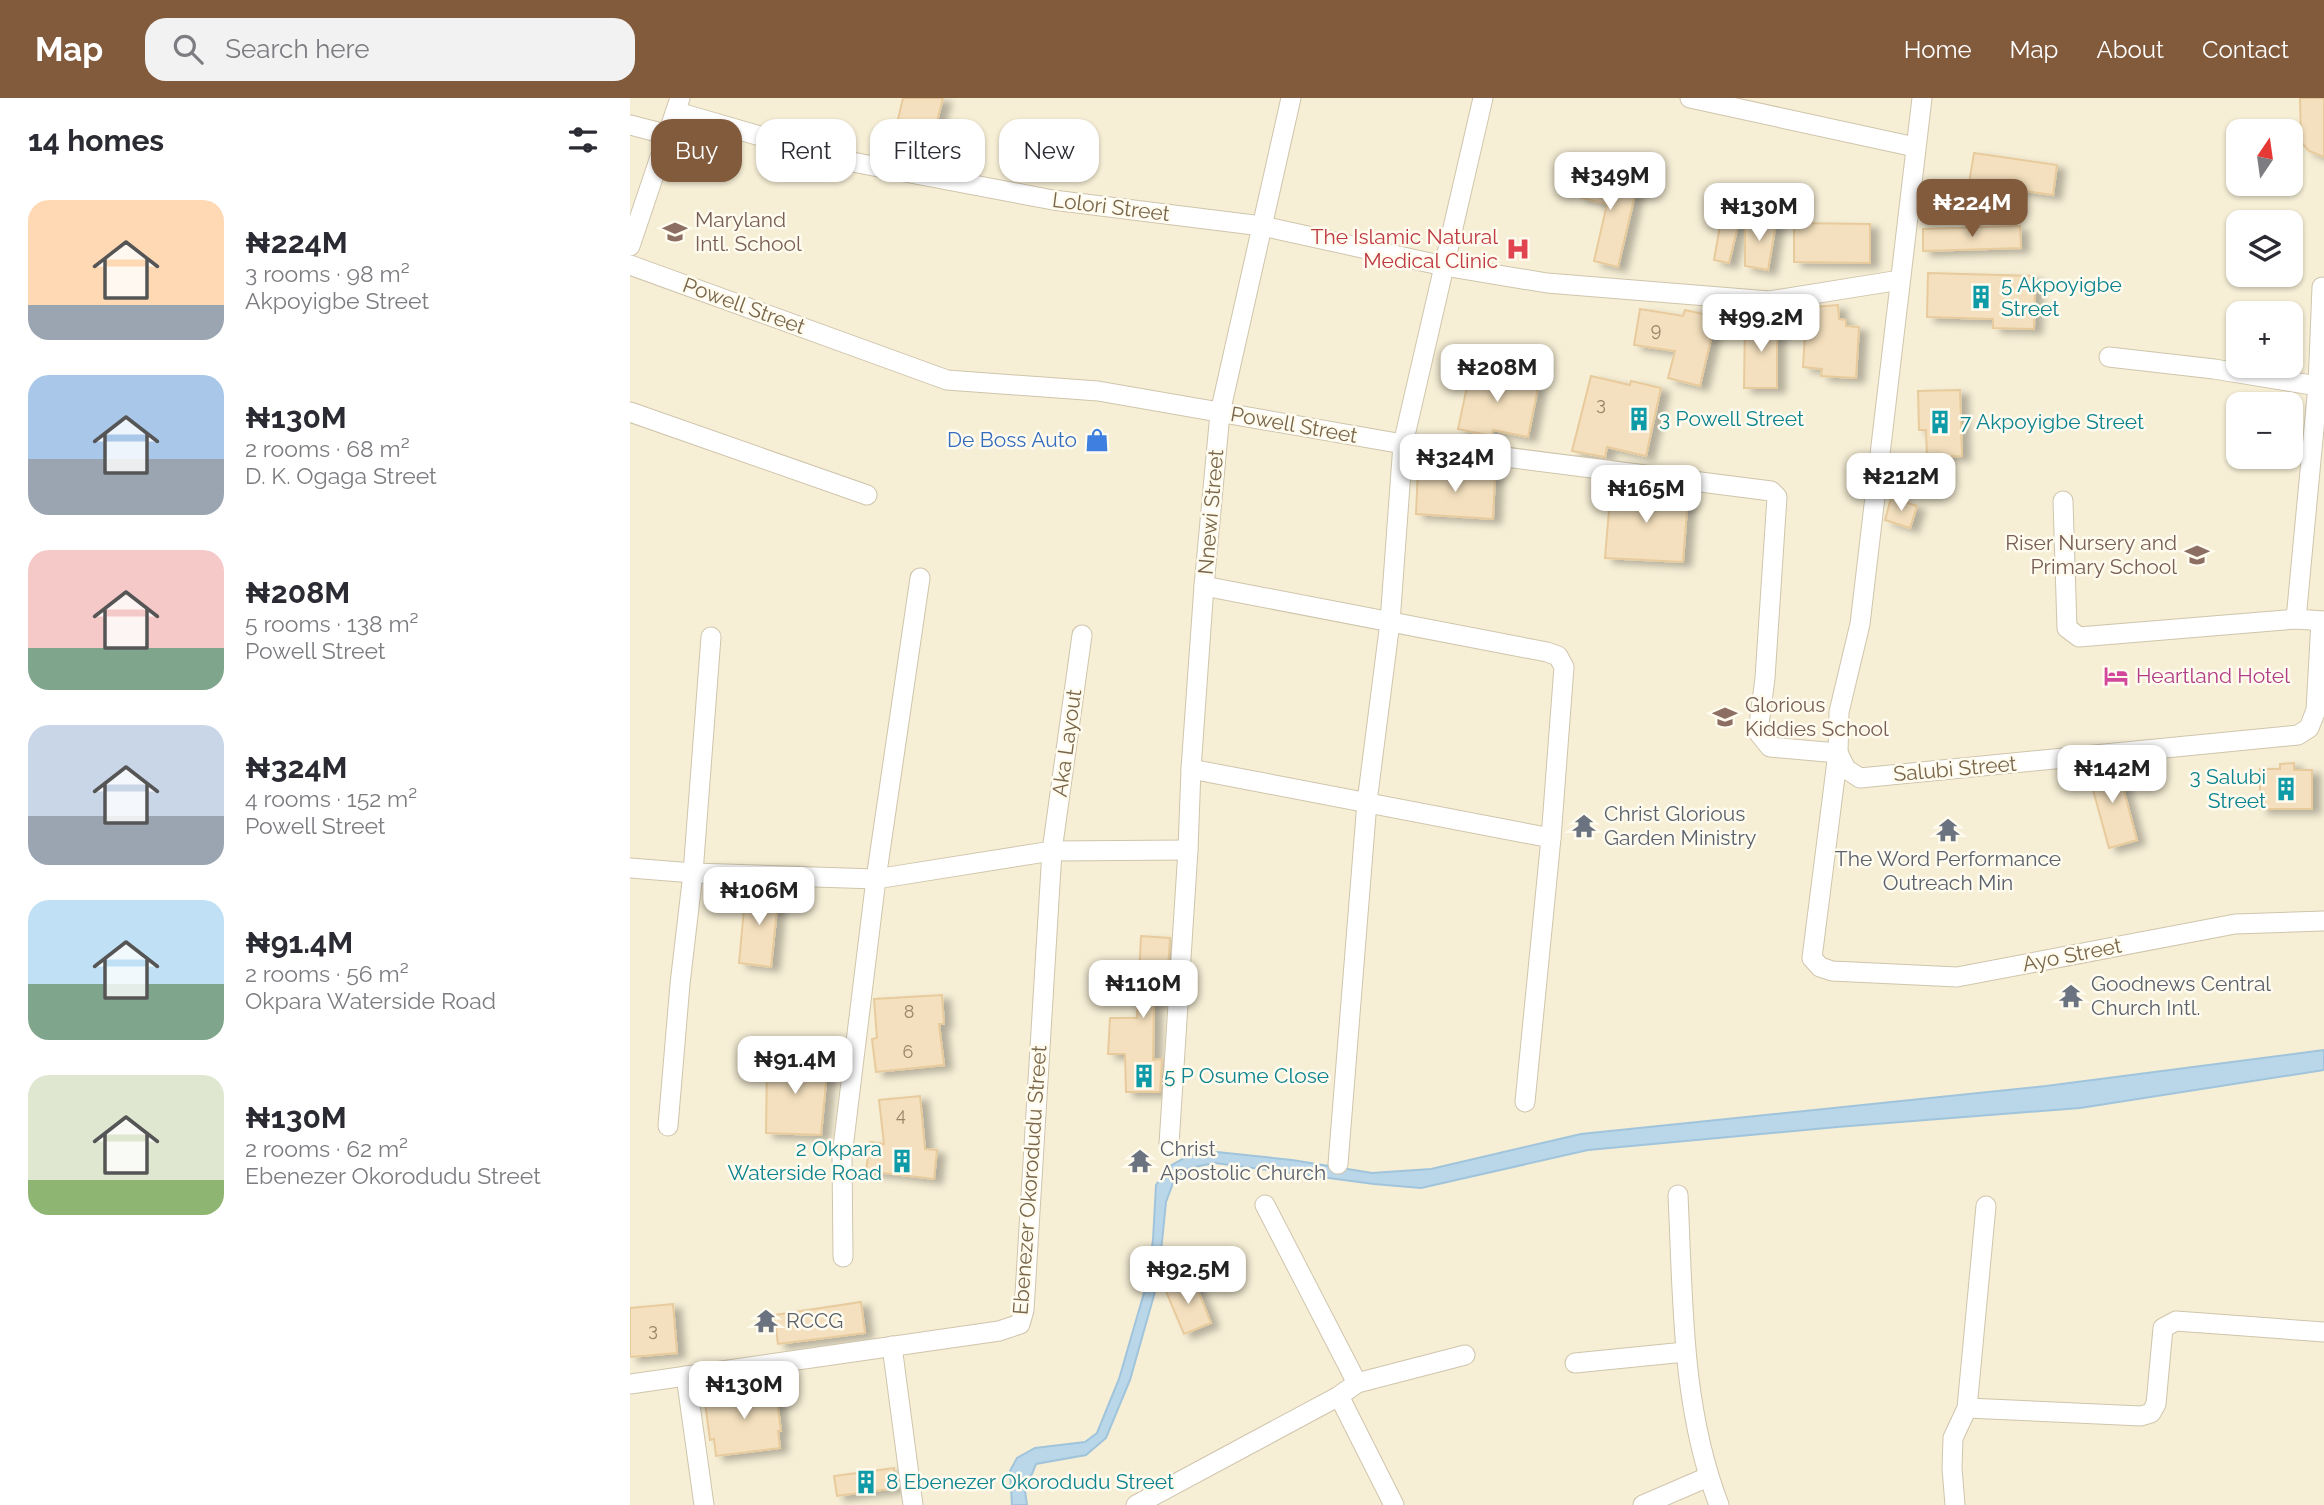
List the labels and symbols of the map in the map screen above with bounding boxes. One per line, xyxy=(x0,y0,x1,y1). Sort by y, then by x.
north arrow xyxy=(2226,119,2303,196)
pin: ₦349M xyxy=(1561,152,1659,212)
pin: ₦224M xyxy=(1923,180,2021,239)
pin: ₦130M xyxy=(1710,184,1808,243)
street label: Lolori Street xyxy=(1051,187,1171,226)
place label: Maryland Intl. School xyxy=(695,207,802,256)
school or university icon: Maryland Intl. School xyxy=(661,218,689,246)
place label: The Islamic Natural Medical Clinic xyxy=(1311,224,1498,273)
hospital icon: The Islamic Natural Medical Clinic xyxy=(1504,235,1532,263)
street label: Powell Street xyxy=(680,272,809,339)
place label: 5 Akpoyigbe Street xyxy=(2001,272,2122,321)
building icon: 5 Akpoyigbe Street xyxy=(1967,283,1995,311)
pin: ₦99.2M xyxy=(1704,294,1818,354)
house number: 9 xyxy=(1651,319,1661,340)
pin: ₦208M xyxy=(1448,344,1546,404)
house number: 3 xyxy=(1596,393,1606,414)
street label: Powell Street xyxy=(1229,401,1359,448)
building icon: 3 Powell Street xyxy=(1625,405,1653,433)
place label: 3 Powell Street xyxy=(1659,406,1804,431)
building icon: 7 Akpoyigbe Street xyxy=(1926,408,1954,436)
place label: 7 Akpoyigbe Street xyxy=(1960,409,2144,434)
shop icon: De Boss Auto xyxy=(1083,426,1111,454)
place label: De Boss Auto xyxy=(947,427,1077,452)
pin: ₦324M xyxy=(1406,434,1504,494)
street label: Nnewi Street xyxy=(1193,448,1228,576)
pin: ₦212M xyxy=(1852,454,1950,513)
pin: ₦165M xyxy=(1597,466,1695,525)
place label: Riser Nursery and Primary School xyxy=(2005,530,2177,579)
school or university icon: Riser Nursery and Primary School xyxy=(2183,541,2211,569)
hotel icon: Heartland Hotel xyxy=(2102,662,2130,690)
place label: Heartland Hotel xyxy=(2136,663,2290,688)
street label: Aka Layout xyxy=(1047,687,1086,798)
place label: Glorious Kiddies School xyxy=(1745,692,1889,741)
school or university icon: Glorious Kiddies School xyxy=(1711,703,1739,731)
pin: ₦142M xyxy=(2063,746,2161,805)
street label: Salubi Street xyxy=(1892,751,2018,786)
place label: 3 Salubi Street xyxy=(2190,764,2266,813)
building icon: 3 Salubi Street xyxy=(2272,775,2300,803)
place label: Christ Glorious Garden Ministry xyxy=(1604,801,1756,850)
temple icon: Christ Glorious Garden Ministry xyxy=(1570,812,1598,840)
temple icon: The Word Performance Outreach Min xyxy=(1934,816,1962,844)
place label: The Word Performance Outreach Min xyxy=(1835,846,2061,895)
pin: ₦106M xyxy=(710,868,808,927)
street label: Ayo Street xyxy=(2020,933,2124,976)
pin: ₦110M xyxy=(1094,960,1192,1020)
place label: Goodnews Central Church Intl. xyxy=(2091,971,2271,1020)
temple icon: Goodnews Central Church Intl. xyxy=(2057,982,2085,1010)
house number: 8 xyxy=(904,1001,914,1022)
pin: ₦91.4M xyxy=(738,1037,852,1096)
house number: 6 xyxy=(903,1041,914,1062)
street label: Ebenezer Okorodudu Street xyxy=(1008,1044,1051,1316)
building icon: 5 P Osume Close xyxy=(1130,1062,1158,1090)
place label: 5 P Osume Close xyxy=(1164,1063,1329,1088)
house number: 4 xyxy=(896,1104,906,1125)
place label: 2 Okpara Waterside Road xyxy=(727,1136,882,1185)
place label: Christ Apostolic Church xyxy=(1160,1136,1326,1185)
building icon: 2 Okpara Waterside Road xyxy=(888,1147,916,1175)
temple icon: Christ Apostolic Church xyxy=(1126,1147,1154,1175)
pin: ₦92.5M xyxy=(1131,1246,1245,1306)
temple icon: RCCG xyxy=(752,1307,780,1335)
place label: RCCG xyxy=(786,1308,843,1333)
house number: 3 xyxy=(648,1319,658,1340)
pin: ₦130M xyxy=(695,1362,793,1421)
building icon: 8 Ebenezer Okorodudu Street xyxy=(852,1468,880,1496)
place label: 8 Ebenezer Okorodudu Street xyxy=(886,1469,1174,1494)

